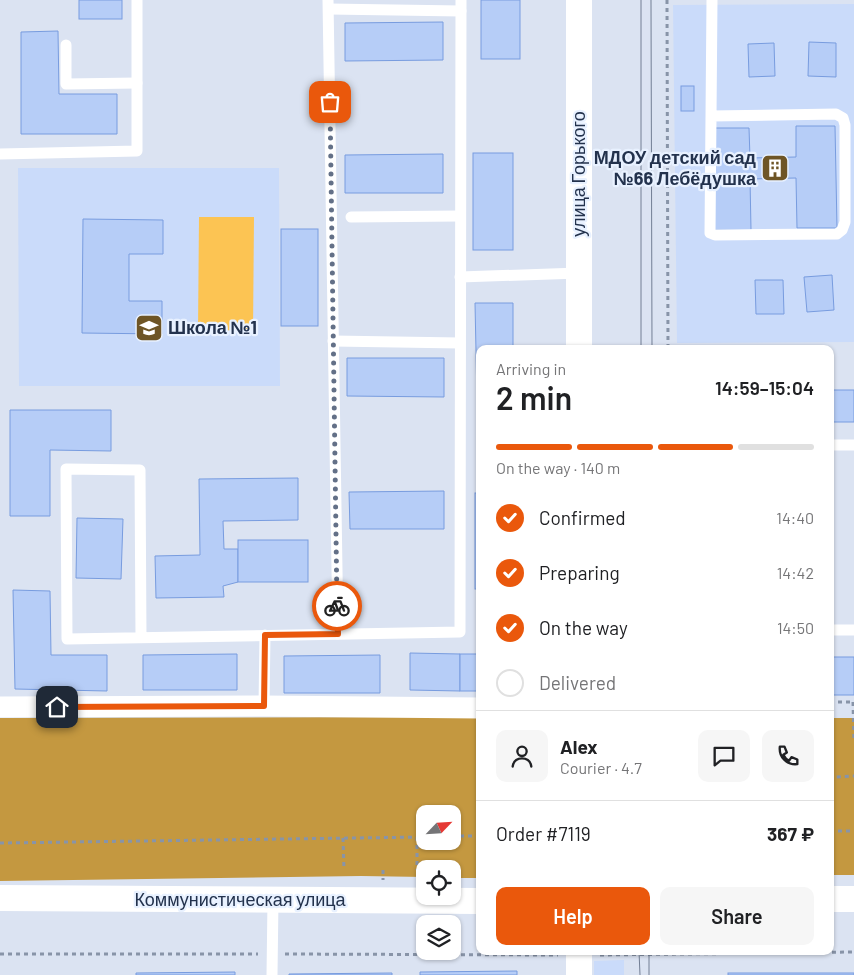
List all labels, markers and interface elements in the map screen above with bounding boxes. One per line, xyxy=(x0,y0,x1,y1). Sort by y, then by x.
pin xyxy=(309,81,351,123)
icon: bag xyxy=(316,88,344,116)
street label: улица Горького xyxy=(567,111,589,237)
place label: МДОУ детский сад №66 Лебёдушка xyxy=(594,146,757,189)
building icon: МДОУ детский сад №66 Лебёдушка xyxy=(760,153,790,183)
school or university icon: Школа №1 xyxy=(134,313,164,343)
place label: Школа №1 xyxy=(168,316,257,338)
text: Arriving in xyxy=(496,359,566,378)
text: 14:59–15:04 xyxy=(715,376,814,399)
text: 2 min xyxy=(496,378,572,416)
text: On the way · 140 m xyxy=(496,458,620,477)
icon: check xyxy=(496,504,524,532)
text: Confirmed xyxy=(539,506,626,529)
text: 14:40 xyxy=(776,508,814,527)
icon: check xyxy=(496,559,524,587)
text: Preparing xyxy=(539,561,620,584)
text: 14:42 xyxy=(777,563,814,582)
courier xyxy=(312,581,362,631)
icon: bike xyxy=(323,592,351,620)
icon: check xyxy=(496,614,524,642)
text: On the way xyxy=(539,616,628,639)
text: 14:50 xyxy=(777,618,814,637)
text: Delivered xyxy=(539,671,616,694)
pin xyxy=(36,686,78,728)
icon: home xyxy=(43,693,71,721)
button: person xyxy=(496,730,548,782)
button: chat xyxy=(698,730,750,782)
button: phone xyxy=(762,730,814,782)
text: Alex xyxy=(560,735,598,758)
text: Courier · 4.7 xyxy=(560,758,642,777)
north arrow xyxy=(416,805,461,850)
map controls xyxy=(416,805,461,960)
text: Order #7119 xyxy=(496,822,591,845)
text: 367 ₽ xyxy=(767,822,814,845)
button: locate xyxy=(416,860,461,905)
button: Help xyxy=(496,887,650,945)
button: Share xyxy=(660,887,814,945)
street label: Коммунистическая улица xyxy=(134,888,347,910)
button: layers xyxy=(416,915,461,960)

